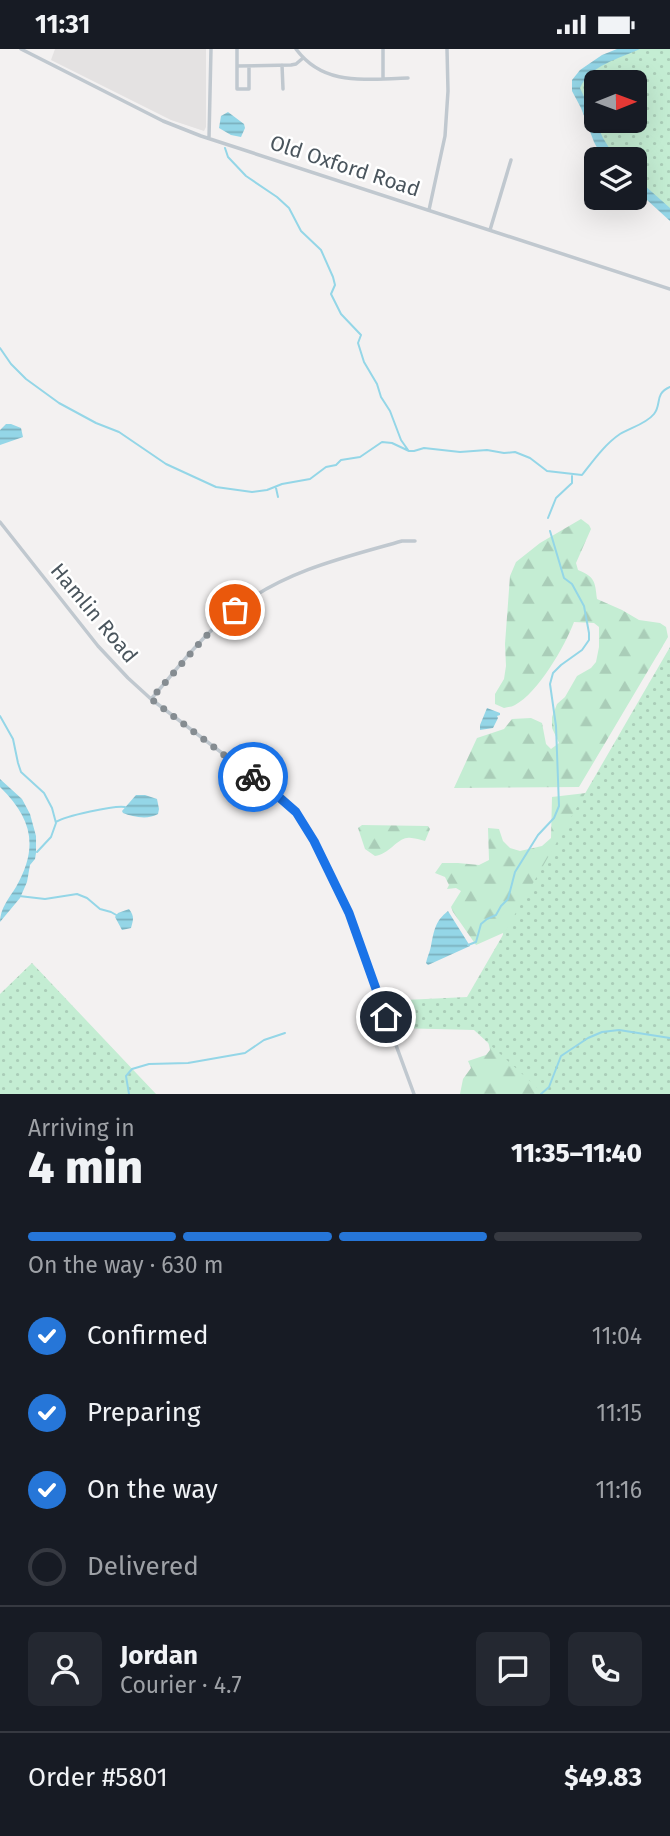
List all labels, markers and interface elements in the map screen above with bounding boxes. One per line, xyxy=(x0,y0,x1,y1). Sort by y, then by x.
text: 11:31 xyxy=(35,9,90,40)
north arrow xyxy=(584,70,648,133)
map controls xyxy=(584,70,647,210)
street label: Old Oxford Road xyxy=(267,129,423,203)
button: layers xyxy=(584,147,647,210)
street label: Hamlin Road xyxy=(45,558,143,668)
pin xyxy=(205,580,265,640)
icon: bag xyxy=(216,591,254,629)
courier xyxy=(218,742,288,812)
icon: bike xyxy=(234,758,272,796)
pin xyxy=(356,987,416,1047)
icon: home xyxy=(367,998,405,1036)
text: Arriving in xyxy=(28,1114,135,1142)
text: 11:35–11:40 xyxy=(511,1138,642,1169)
text: 4 min xyxy=(28,1140,143,1195)
text: On the way · 630 m xyxy=(28,1251,223,1279)
icon: check xyxy=(28,1317,66,1355)
text: Confirmed xyxy=(87,1320,208,1351)
text: 11:04 xyxy=(592,1322,642,1350)
icon: check xyxy=(28,1394,66,1432)
text: Preparing xyxy=(87,1397,200,1428)
text: 11:15 xyxy=(596,1399,642,1427)
icon: check xyxy=(28,1471,66,1509)
text: On the way xyxy=(87,1474,218,1505)
text: 11:16 xyxy=(596,1476,642,1504)
text: Delivered xyxy=(87,1551,199,1582)
button: person xyxy=(28,1632,102,1706)
button: chat xyxy=(476,1632,550,1706)
button: phone xyxy=(568,1632,642,1706)
text: Jordan xyxy=(120,1640,198,1671)
text: Courier · 4.7 xyxy=(120,1671,242,1699)
text: Order #5801 xyxy=(28,1762,168,1793)
text: $49.83 xyxy=(564,1762,642,1793)

